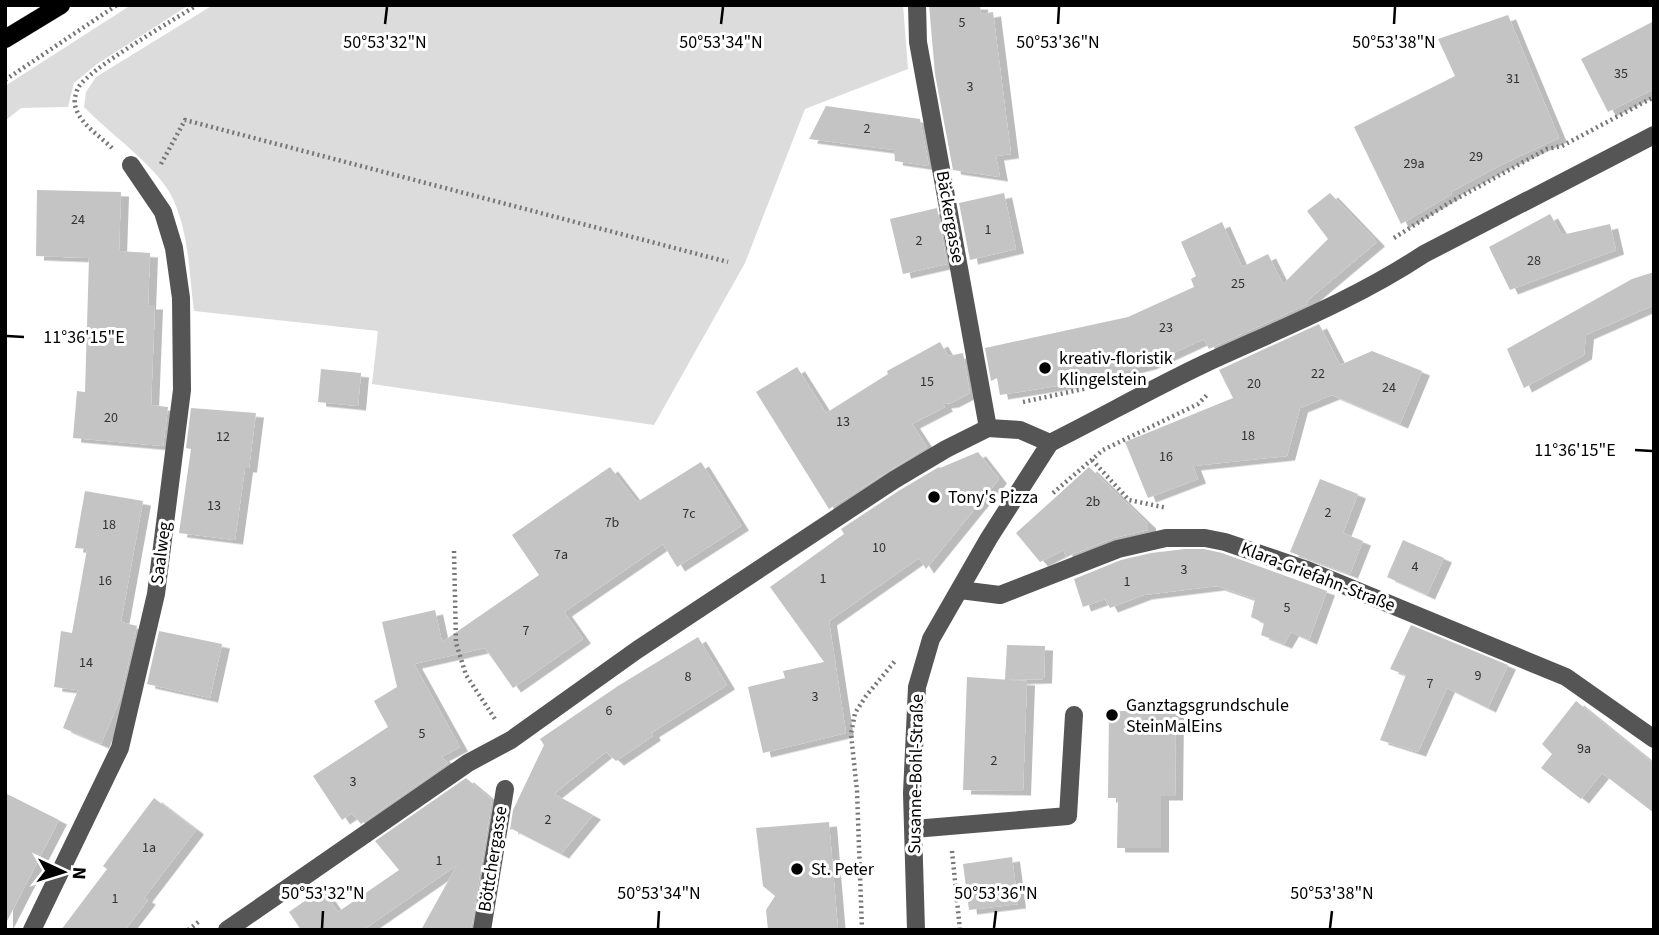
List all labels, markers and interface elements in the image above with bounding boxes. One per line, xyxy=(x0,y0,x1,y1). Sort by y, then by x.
house number: 5 xyxy=(959,13,966,33)
text: 50°53'32"N xyxy=(343,30,427,55)
text: 50°53'34"N xyxy=(679,30,763,55)
text: 50°53'36"N xyxy=(1016,30,1100,55)
text: 50°53'38"N xyxy=(1352,30,1436,55)
house number: 35 xyxy=(1614,64,1628,84)
house number: 31 xyxy=(1506,69,1520,89)
house number: 3 xyxy=(967,77,974,97)
house number: 2 xyxy=(864,119,871,139)
house number: 29 xyxy=(1469,147,1483,167)
house number: 29a xyxy=(1404,154,1424,174)
street label: Bäckergasse xyxy=(930,169,970,265)
house number: 24 xyxy=(71,210,85,230)
house number: 1 xyxy=(985,220,992,240)
house number: 2 xyxy=(916,231,923,251)
house number: 28 xyxy=(1527,251,1541,271)
house number: 25 xyxy=(1231,274,1245,294)
house number: 23 xyxy=(1159,318,1173,338)
text: 11°36'15"E xyxy=(43,325,125,350)
place label: kreativ-floristik Klingelstein xyxy=(1059,346,1173,392)
marker: kreativ-floristik Klingelstein xyxy=(1037,360,1053,376)
house number: 22 xyxy=(1311,364,1325,384)
house number: 15 xyxy=(920,372,934,392)
house number: 20 xyxy=(1247,374,1261,394)
house number: 24 xyxy=(1382,378,1396,398)
house number: 20 xyxy=(104,408,118,428)
house number: 13 xyxy=(836,412,850,432)
house number: 18 xyxy=(1241,426,1255,446)
house number: 12 xyxy=(216,427,230,447)
text: 11°36'15"E xyxy=(1534,438,1616,463)
house number: 16 xyxy=(1159,447,1173,467)
place label: Tony's Pizza xyxy=(948,485,1038,510)
marker: Tony's Pizza xyxy=(926,489,942,505)
house number: 2b xyxy=(1086,492,1101,512)
house number: 13 xyxy=(207,496,221,516)
house number: 2 xyxy=(1325,503,1332,523)
house number: 7c xyxy=(682,504,696,524)
house number: 7b xyxy=(605,513,620,533)
house number: 18 xyxy=(102,515,116,535)
street label: Saalweg xyxy=(145,520,177,586)
street label: Klara-Griefahn-Straße xyxy=(1237,536,1399,618)
house number: 10 xyxy=(872,538,886,558)
house number: 7a xyxy=(554,545,568,565)
house number: 4 xyxy=(1412,557,1419,577)
house number: 3 xyxy=(1181,560,1188,580)
house number: 1 xyxy=(820,569,827,589)
house number: 16 xyxy=(98,571,112,591)
house number: 1 xyxy=(1124,572,1131,592)
house number: 5 xyxy=(1284,598,1291,618)
house number: 7 xyxy=(523,621,530,641)
house number: 14 xyxy=(79,653,93,673)
house number: 9 xyxy=(1475,666,1482,686)
house number: 8 xyxy=(685,667,692,687)
house number: 7 xyxy=(1427,674,1434,694)
house number: 3 xyxy=(812,687,819,707)
place label: Ganztagsgrundschule SteinMalEins xyxy=(1126,693,1289,739)
street label: Susanne-Bohl-Straße xyxy=(902,694,930,854)
house number: 6 xyxy=(606,701,613,721)
marker: Ganztagsgrundschule SteinMalEins xyxy=(1104,707,1120,723)
house number: 5 xyxy=(419,724,426,744)
house number: 9a xyxy=(1577,739,1591,759)
house number: 2 xyxy=(991,751,998,771)
house number: 3 xyxy=(350,772,357,792)
street label: Böttchergasse xyxy=(472,804,514,914)
house number: 2 xyxy=(545,810,552,830)
north arrow xyxy=(28,837,98,907)
house number: 1a xyxy=(142,838,156,858)
house number: 1 xyxy=(436,851,443,871)
place label: St. Peter xyxy=(811,857,875,882)
marker: St. Peter xyxy=(789,861,805,877)
text: N xyxy=(65,866,92,880)
text: 50°53'32"N xyxy=(281,881,365,906)
text: 50°53'34"N xyxy=(617,881,701,906)
text: 50°53'36"N xyxy=(954,881,1038,906)
text: 50°53'38"N xyxy=(1290,881,1374,906)
house number: 1 xyxy=(112,889,119,909)

